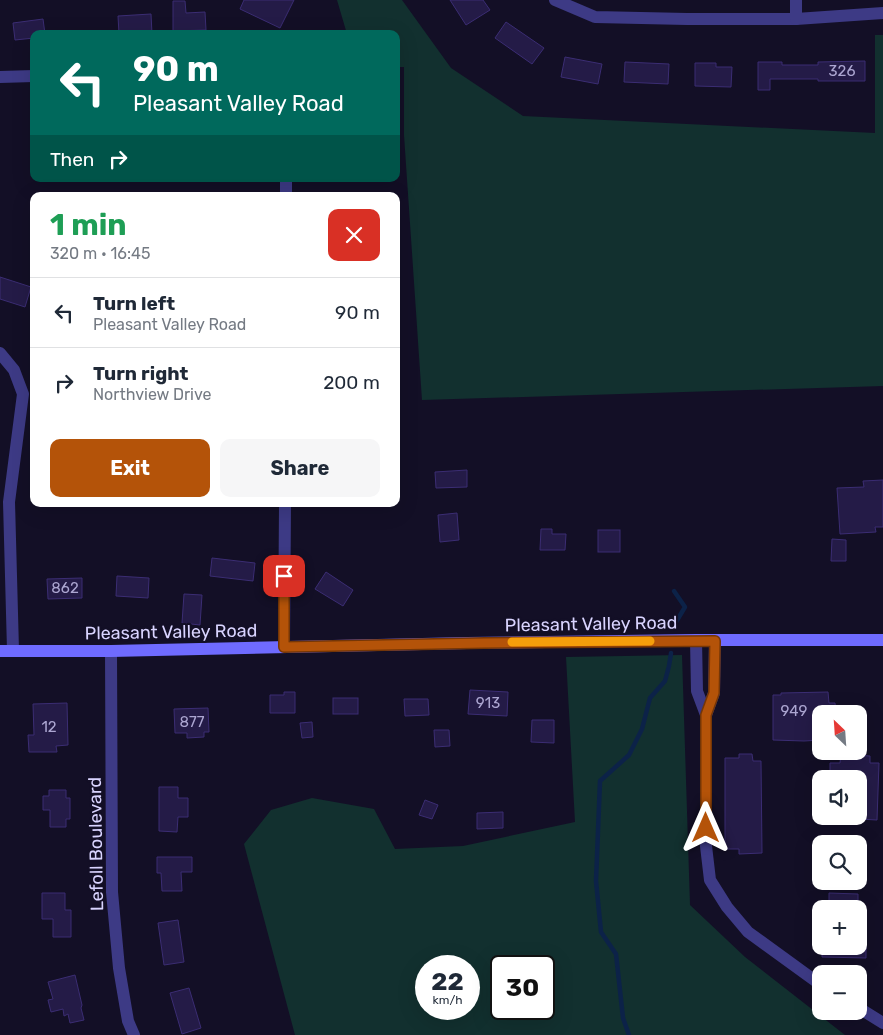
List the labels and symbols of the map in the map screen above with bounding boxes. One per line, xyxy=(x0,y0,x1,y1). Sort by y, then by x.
house number: 326 xyxy=(829,62,855,80)
pin xyxy=(263,555,305,597)
house number: 862 xyxy=(51,579,79,597)
street label: Pleasant Valley Road xyxy=(505,611,677,637)
street label: Pleasant Valley Road xyxy=(85,619,257,645)
house number: 913 xyxy=(476,694,500,712)
house number: 949 xyxy=(781,702,807,720)
north arrow xyxy=(812,705,868,760)
house number: 877 xyxy=(180,713,205,731)
house number: 12 xyxy=(41,718,57,736)
street label: Lefoll Boulevard xyxy=(84,777,108,911)
position arrow xyxy=(679,801,731,853)
speed limit sign: 30 xyxy=(490,955,555,1020)

